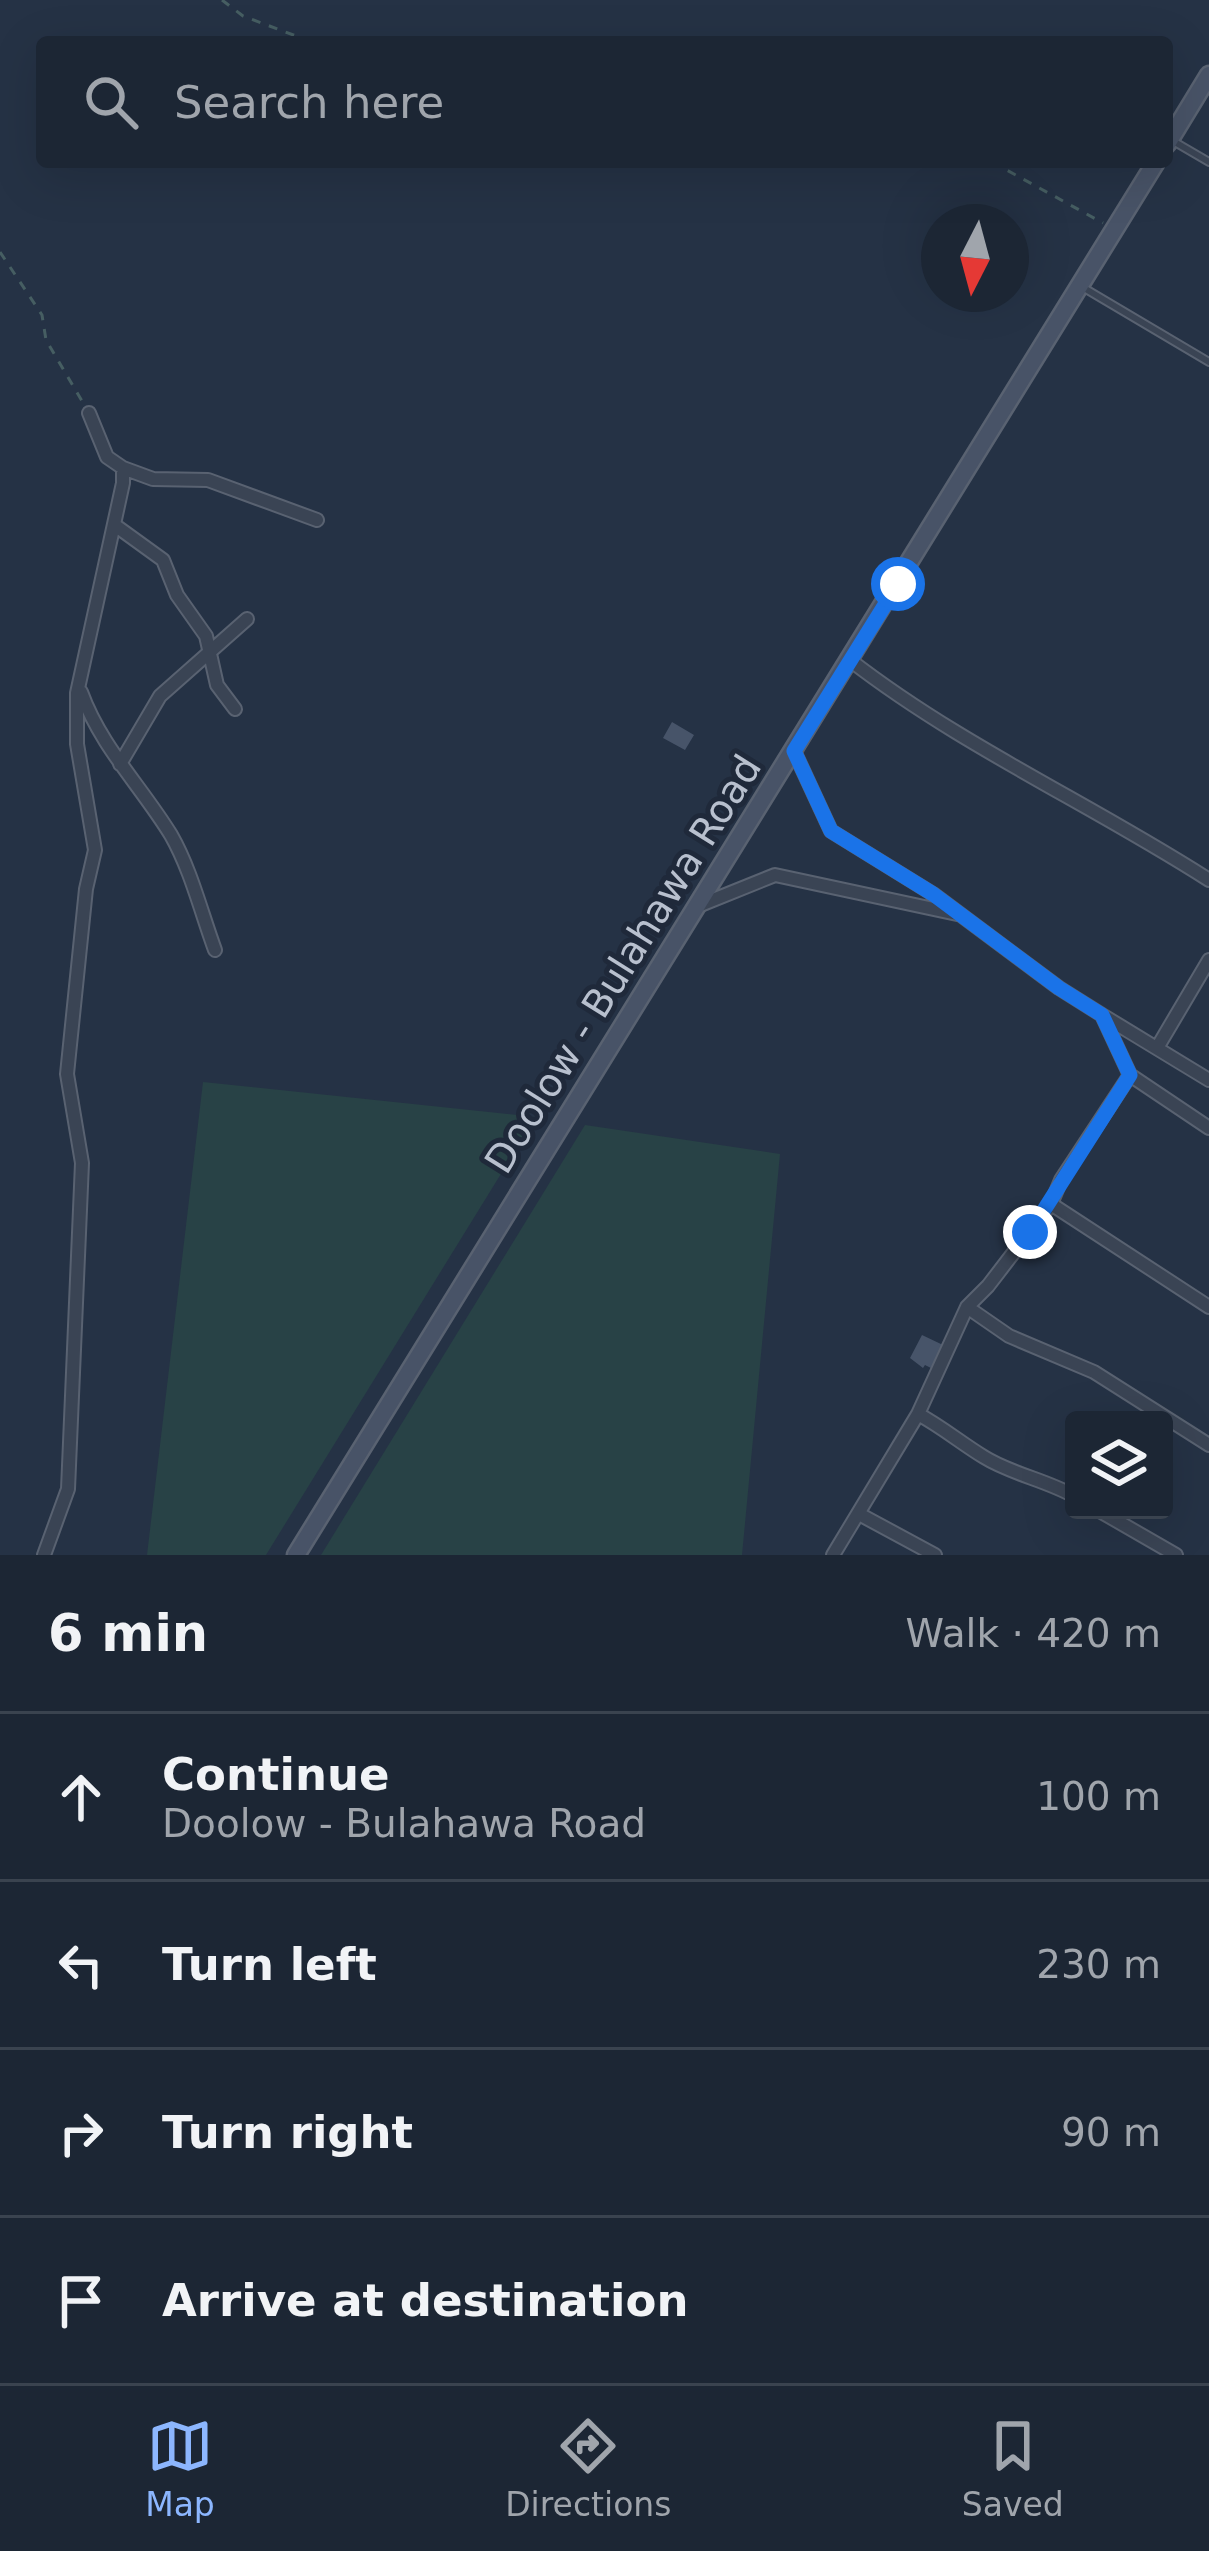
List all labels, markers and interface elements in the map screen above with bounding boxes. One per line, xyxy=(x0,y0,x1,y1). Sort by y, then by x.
search box xyxy=(36,36,1173,168)
icon: search xyxy=(78,69,144,135)
text: Search here xyxy=(174,76,444,129)
north arrow xyxy=(921,204,1029,312)
route start xyxy=(871,557,925,611)
street label: Doolow - Bulahawa Road xyxy=(476,747,770,1181)
route end xyxy=(1003,1205,1057,1259)
map controls xyxy=(1065,1411,1173,1519)
button: layers xyxy=(1065,1411,1173,1519)
text: 6 min xyxy=(48,1604,208,1663)
text: Walk · 420 m xyxy=(906,1611,1161,1656)
text: Continue xyxy=(162,1748,390,1801)
icon: ahead xyxy=(48,1764,114,1830)
text: 100 m xyxy=(1036,1774,1161,1819)
text: Doolow - Bulahawa Road xyxy=(162,1801,646,1846)
icon: left xyxy=(48,1932,114,1998)
text: Turn left xyxy=(162,1938,377,1991)
text: 230 m xyxy=(1036,1942,1161,1987)
icon: right xyxy=(48,2100,114,2166)
text: Turn right xyxy=(162,2106,413,2159)
text: 90 m xyxy=(1061,2110,1161,2155)
icon: arrive xyxy=(48,2268,114,2334)
text: Arrive at destination xyxy=(162,2274,688,2327)
tab: Map xyxy=(145,2413,215,2524)
tab: Directions xyxy=(505,2413,671,2524)
tab: Saved xyxy=(962,2413,1064,2524)

